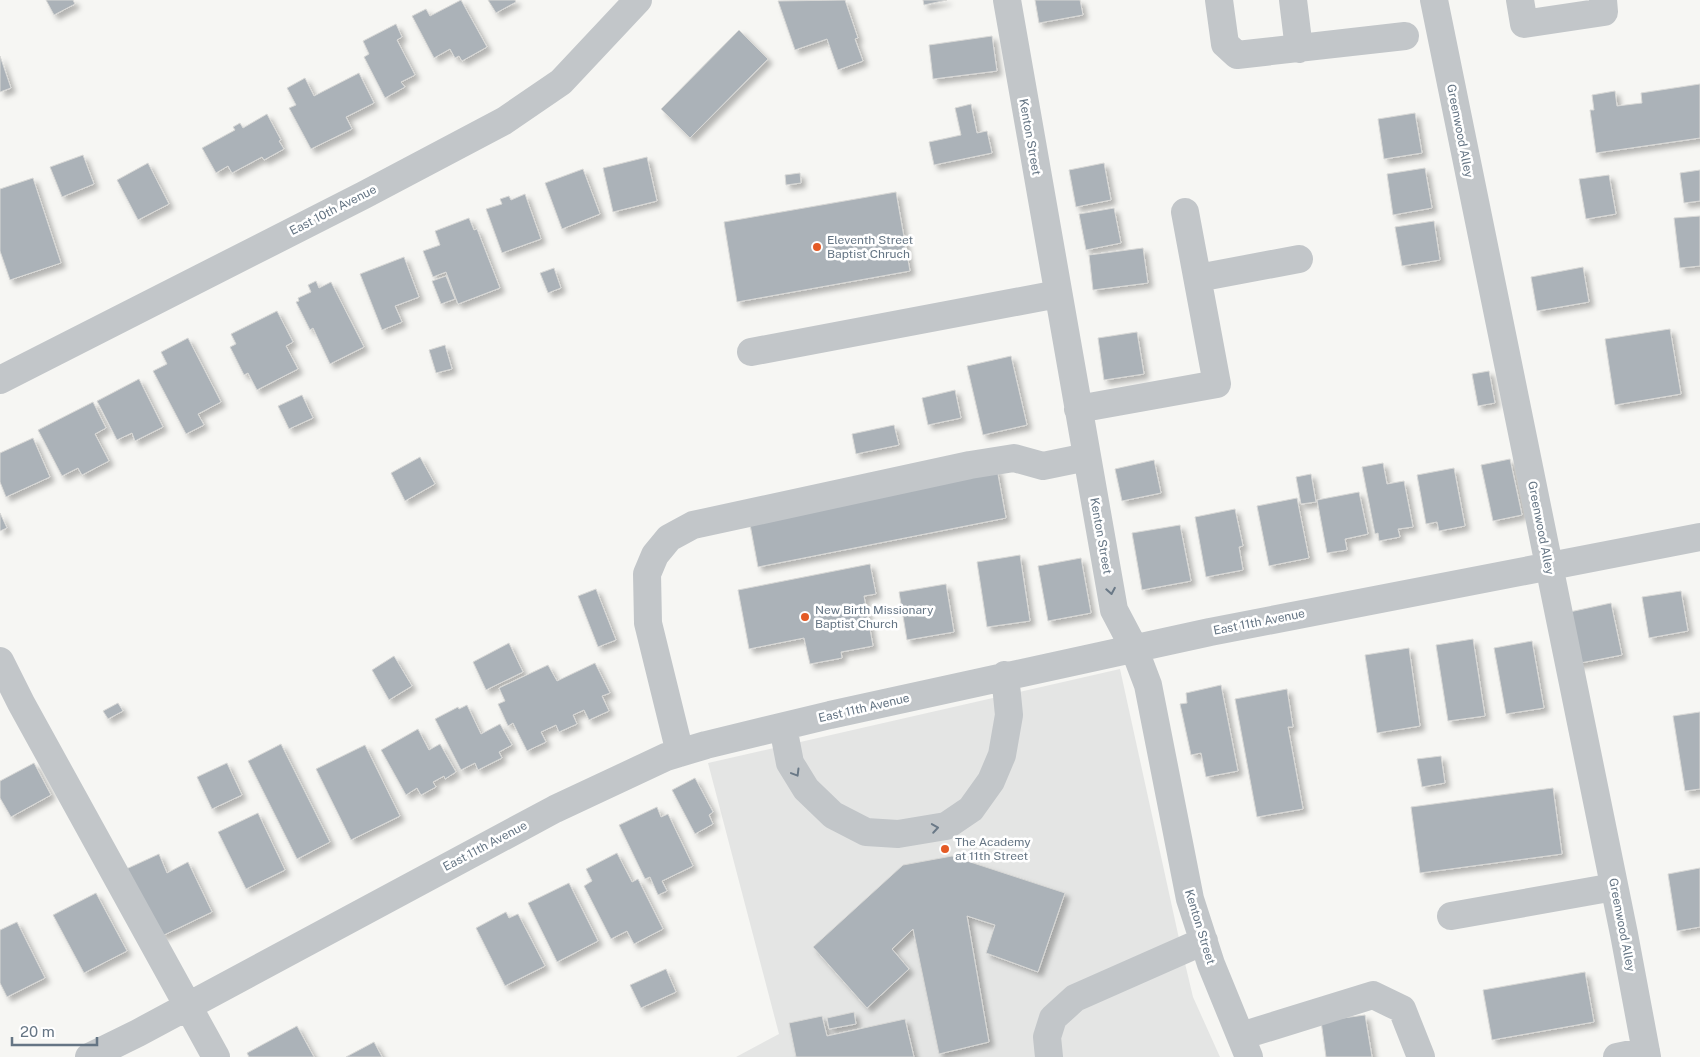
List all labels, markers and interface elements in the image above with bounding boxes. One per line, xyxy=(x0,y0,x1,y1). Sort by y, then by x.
street label: Greenwood Alley xyxy=(1444,83,1476,180)
street label: Kenton Street xyxy=(1016,98,1044,177)
street label: East 10th Avenue xyxy=(287,182,379,238)
place label: Eleventh Street Baptist Chruch xyxy=(827,233,914,261)
marker: Eleventh Street Baptist Chruch xyxy=(811,241,823,253)
street label: Greenwood Alley xyxy=(1525,480,1557,577)
street label: Kenton Street xyxy=(1087,497,1115,576)
one-way arrow xyxy=(1106,587,1116,596)
place label: New Birth Missionary Baptist Church xyxy=(815,603,934,631)
street label: East 11th Avenue xyxy=(1212,606,1306,638)
marker: New Birth Missionary Baptist Church xyxy=(799,611,811,623)
street label: East 11th Avenue xyxy=(817,691,911,725)
one-way arrow xyxy=(790,767,800,776)
street label: East 11th Avenue xyxy=(441,818,529,874)
one-way arrow xyxy=(931,824,939,834)
place label: The Academy at 11th Street xyxy=(955,835,1031,863)
marker: The Academy at 11th Street xyxy=(939,843,951,855)
street label: Greenwood Alley xyxy=(1606,877,1638,974)
street label: Kenton Street xyxy=(1182,888,1218,966)
scale bar xyxy=(12,1014,98,1046)
text: 20 m xyxy=(20,1023,55,1040)

